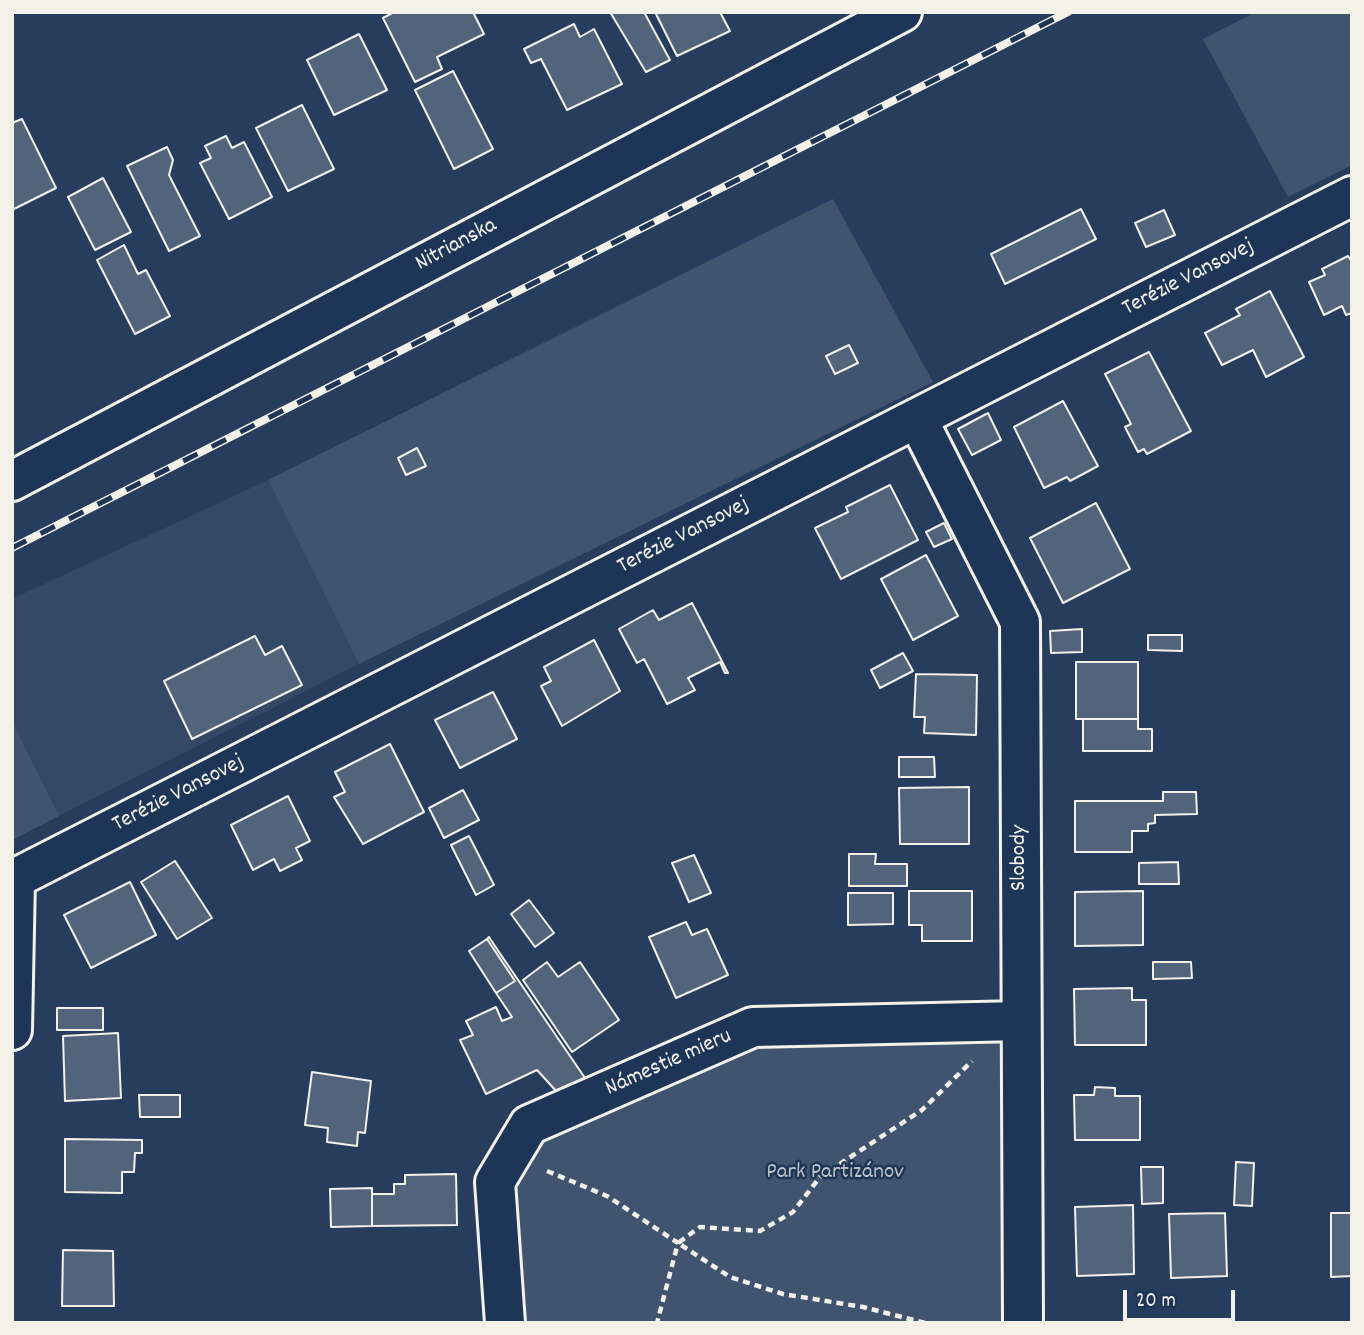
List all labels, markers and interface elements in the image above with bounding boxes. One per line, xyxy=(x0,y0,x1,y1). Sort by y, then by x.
street label: Nitrianska xyxy=(412,213,502,279)
street label: Terézie Vansovej xyxy=(1118,234,1260,324)
street label: Terézie Vansovej xyxy=(613,492,755,582)
street label: Terézie Vansovej xyxy=(108,750,250,840)
street label: Slobody xyxy=(1007,825,1035,891)
street label: Námestie mieru xyxy=(602,1024,736,1104)
park label: Park Partizánov xyxy=(766,1160,904,1188)
scale bar xyxy=(1126,1276,1238,1320)
text: 20 m xyxy=(1136,1287,1176,1317)

